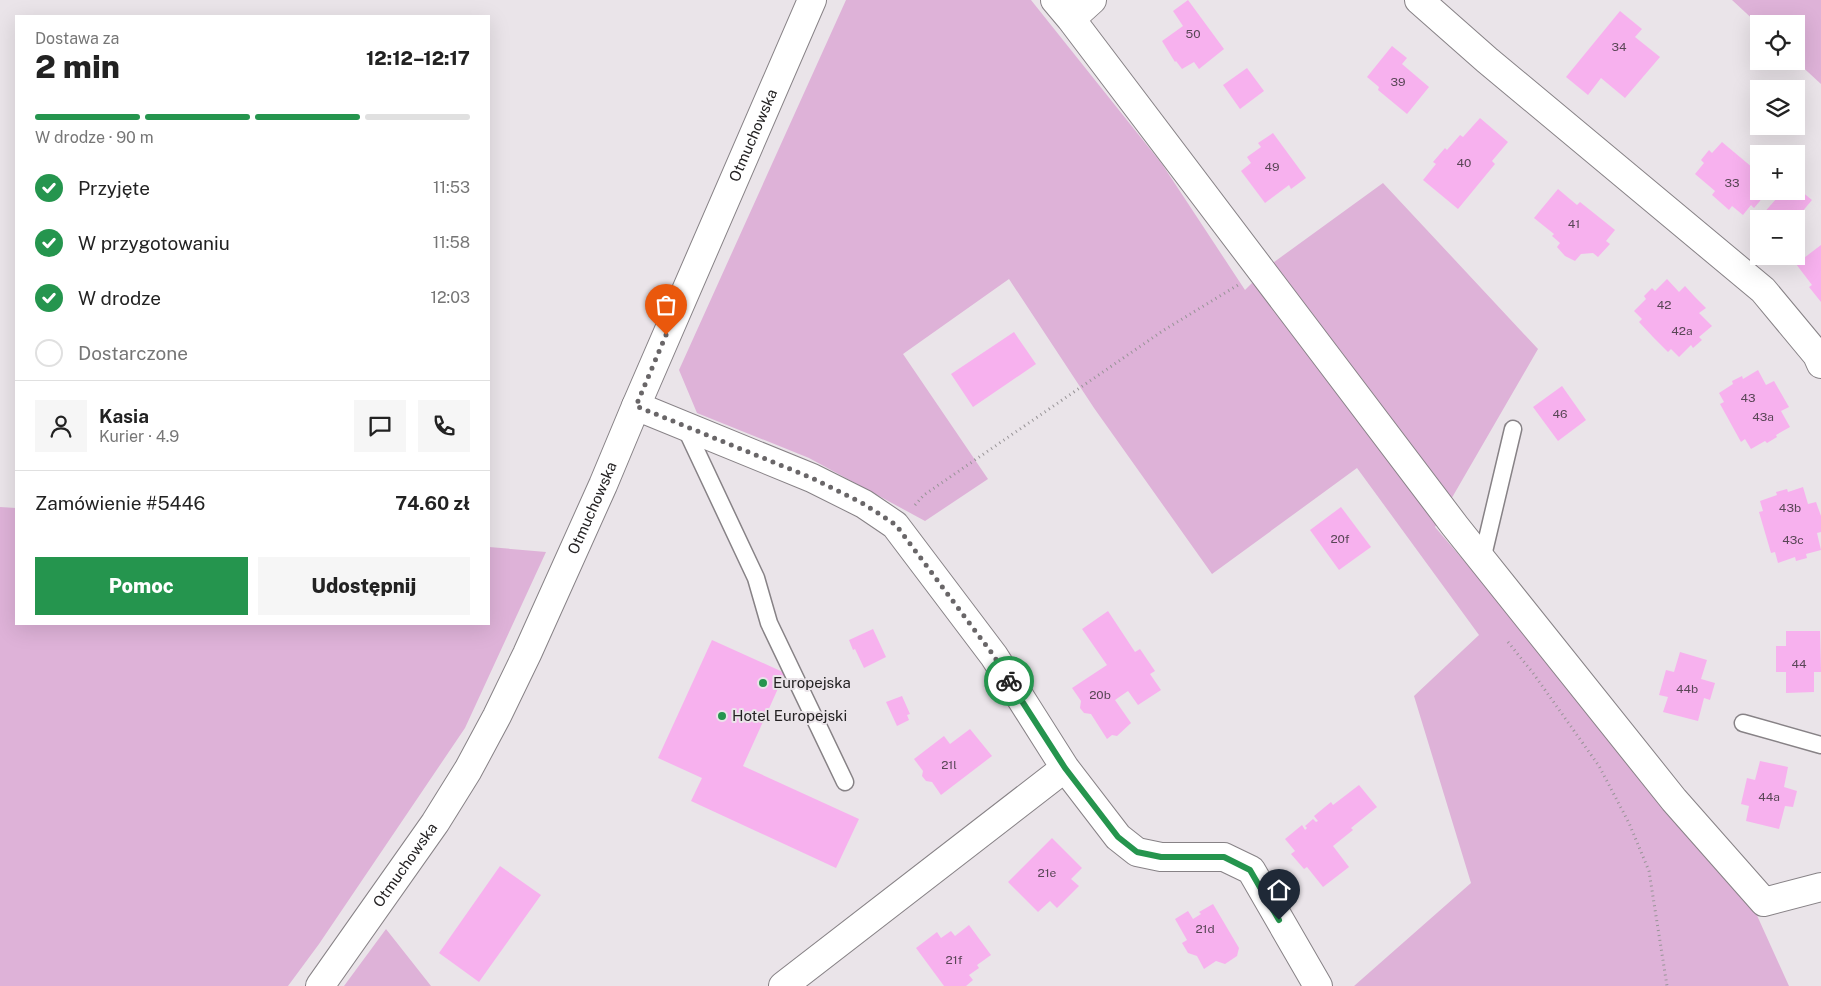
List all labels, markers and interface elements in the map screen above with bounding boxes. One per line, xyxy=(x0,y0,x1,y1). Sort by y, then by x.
map controls xyxy=(1750,15,1805,265)
button: locate xyxy=(1750,15,1805,70)
house number: 50 xyxy=(1185,27,1201,41)
text: Dostawa za xyxy=(35,29,119,48)
house number: 34 xyxy=(1611,40,1627,54)
text: 12:12–12:17 xyxy=(366,47,470,69)
text: 2 min xyxy=(35,48,120,85)
house number: 39 xyxy=(1391,75,1405,89)
button: layers xyxy=(1750,80,1805,135)
street label: Otmuchowska xyxy=(725,86,780,184)
text: W drodze · 90 m xyxy=(35,128,154,147)
button: + xyxy=(1750,145,1805,200)
house number: 40 xyxy=(1457,156,1471,170)
house number: 49 xyxy=(1264,160,1280,174)
icon: check xyxy=(35,174,63,202)
house number: 33 xyxy=(1724,176,1740,190)
text: Przyjęte xyxy=(78,177,150,199)
text: 11:53 xyxy=(433,178,470,197)
button: − xyxy=(1750,210,1805,265)
house number: 41 xyxy=(1568,217,1580,231)
icon: check xyxy=(35,229,63,257)
text: W przygotowaniu xyxy=(78,232,230,254)
text: 11:58 xyxy=(433,233,470,252)
icon: check xyxy=(35,284,63,312)
pin xyxy=(645,284,687,335)
text: W drodze xyxy=(78,287,161,309)
text: 12:03 xyxy=(431,288,470,307)
icon: bag xyxy=(652,291,680,319)
house number: 42 xyxy=(1657,298,1671,312)
house number: 42a xyxy=(1671,324,1693,338)
text: Dostarczone xyxy=(78,342,188,364)
house number: 43 xyxy=(1740,391,1756,405)
button: person xyxy=(35,400,87,452)
button: chat xyxy=(354,400,406,452)
button: phone xyxy=(418,400,470,452)
text: Kasia xyxy=(99,405,149,427)
house number: 46 xyxy=(1552,407,1568,421)
house number: 43a xyxy=(1752,410,1774,424)
text: Kurier · 4.9 xyxy=(99,427,179,446)
street label: Otmuchowska xyxy=(564,459,620,557)
text: Zamówienie #5446 xyxy=(35,492,205,514)
text: 74.60 zł xyxy=(395,492,470,514)
house number: 43b xyxy=(1779,501,1801,515)
house number: 20f xyxy=(1330,532,1350,546)
house number: 43c xyxy=(1782,533,1804,547)
button: Pomoc xyxy=(35,557,248,615)
button: Udostępnij xyxy=(258,557,470,615)
courier xyxy=(984,656,1034,706)
house number: 44 xyxy=(1791,657,1807,671)
icon: bike xyxy=(995,667,1023,695)
place label: Europejska xyxy=(773,674,851,691)
marker: Europejska xyxy=(757,677,769,689)
house number: 44b xyxy=(1676,682,1698,696)
house number: 20b xyxy=(1089,688,1111,702)
place label: Hotel Europejski xyxy=(732,707,847,724)
marker: Hotel Europejski xyxy=(716,710,728,722)
house number: 21l xyxy=(941,758,957,772)
house number: 44a xyxy=(1758,790,1780,804)
street label: Otmuchowska xyxy=(369,819,440,910)
house number: 21e xyxy=(1038,866,1057,880)
pin xyxy=(1258,869,1300,920)
icon: home xyxy=(1265,876,1293,904)
house number: 21d xyxy=(1195,922,1215,936)
house number: 21f xyxy=(946,953,963,967)

